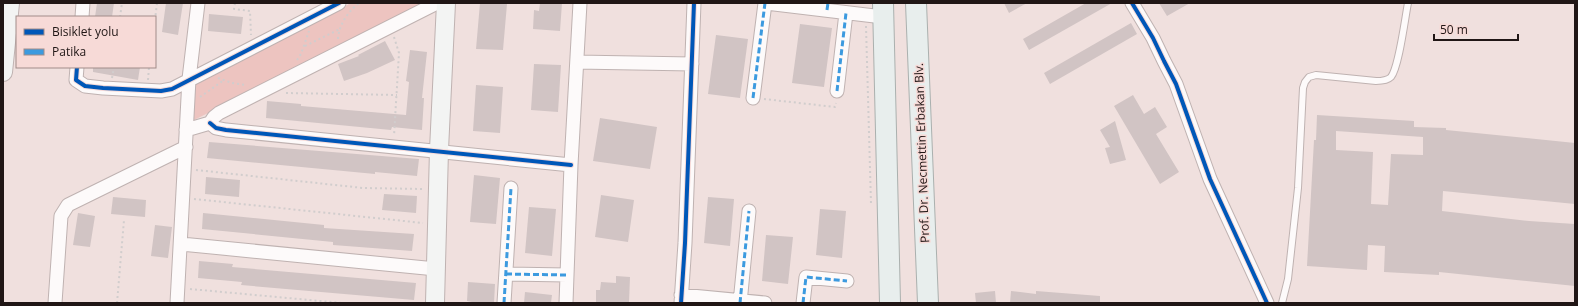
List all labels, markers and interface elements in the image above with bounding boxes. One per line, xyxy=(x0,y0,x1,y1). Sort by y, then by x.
legend xyxy=(16,16,156,68)
scale bar xyxy=(1434,16,1518,42)
text: 50 m xyxy=(1440,21,1468,38)
text: Bisiklet yolu xyxy=(52,23,119,40)
text: Patika xyxy=(52,43,86,60)
street label: Prof. Dr. Necmettin Erbakan Blv. xyxy=(910,63,933,243)

